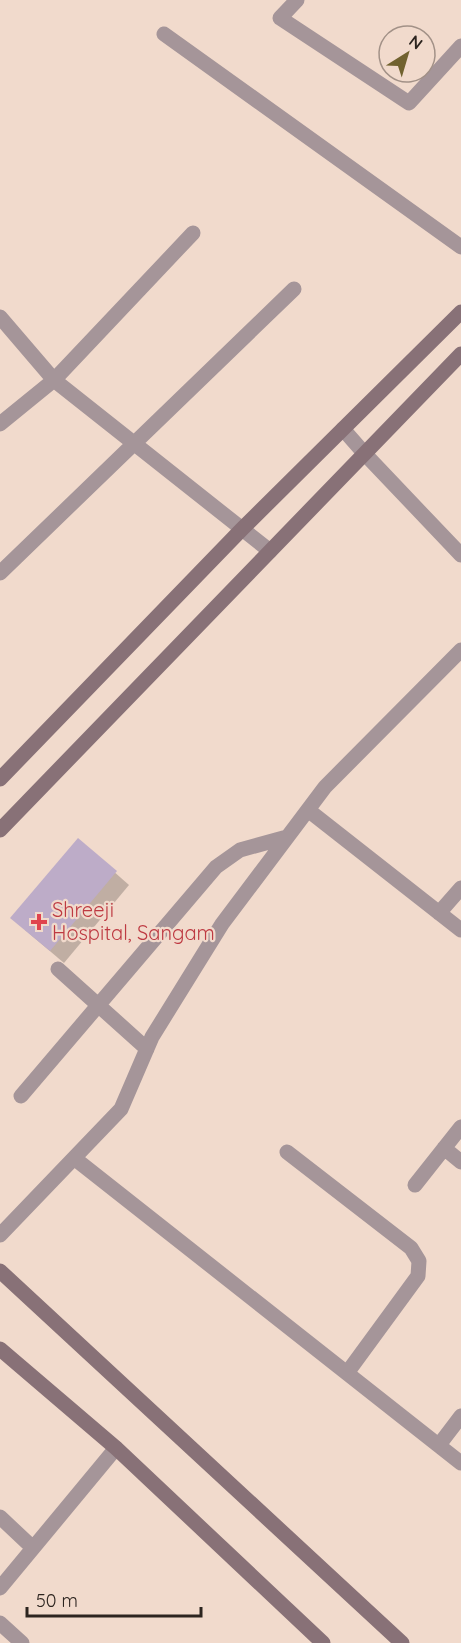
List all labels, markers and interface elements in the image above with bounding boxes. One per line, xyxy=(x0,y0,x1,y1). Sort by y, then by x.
north arrow xyxy=(377,24,437,84)
text: N xyxy=(405,30,427,54)
place label: Shreeji Hospital, Sangam xyxy=(52,897,215,945)
marker: Shreeji Hospital, Sangam xyxy=(30,913,48,931)
scale bar xyxy=(27,1580,201,1618)
text: 50 m xyxy=(36,1589,78,1612)

